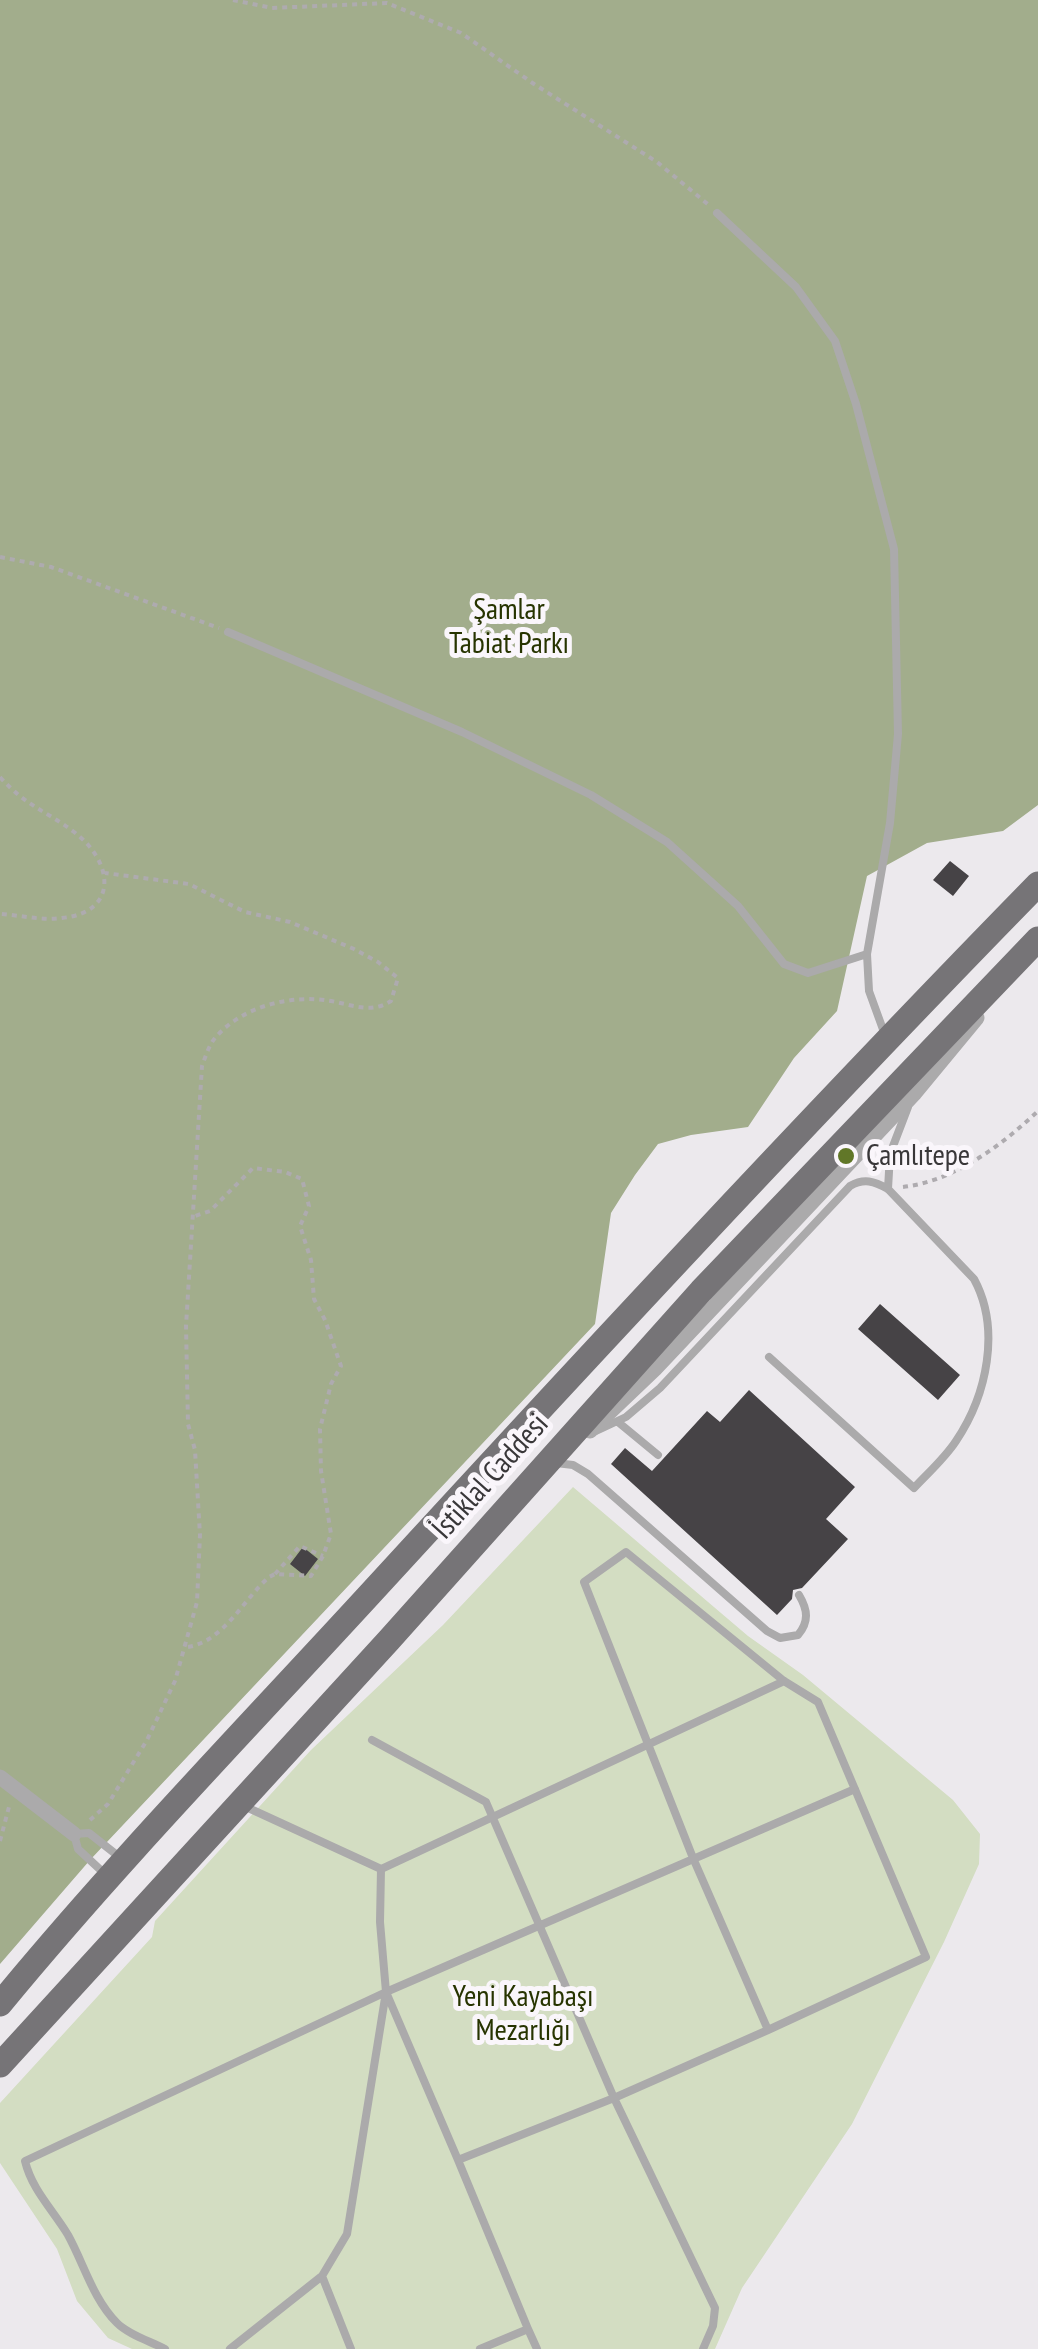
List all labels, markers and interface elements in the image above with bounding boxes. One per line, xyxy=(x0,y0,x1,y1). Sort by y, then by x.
park label: Şamlar Tabiat Parkı xyxy=(449,592,569,662)
place label: Çamlıtepe xyxy=(866,1138,970,1174)
marker: Çamlıtepe xyxy=(835,1145,857,1167)
street label: İstiklal Caddesi xyxy=(425,1407,557,1547)
park label: Yeni Kayabaşı Mezarlığı xyxy=(452,1979,594,2050)

